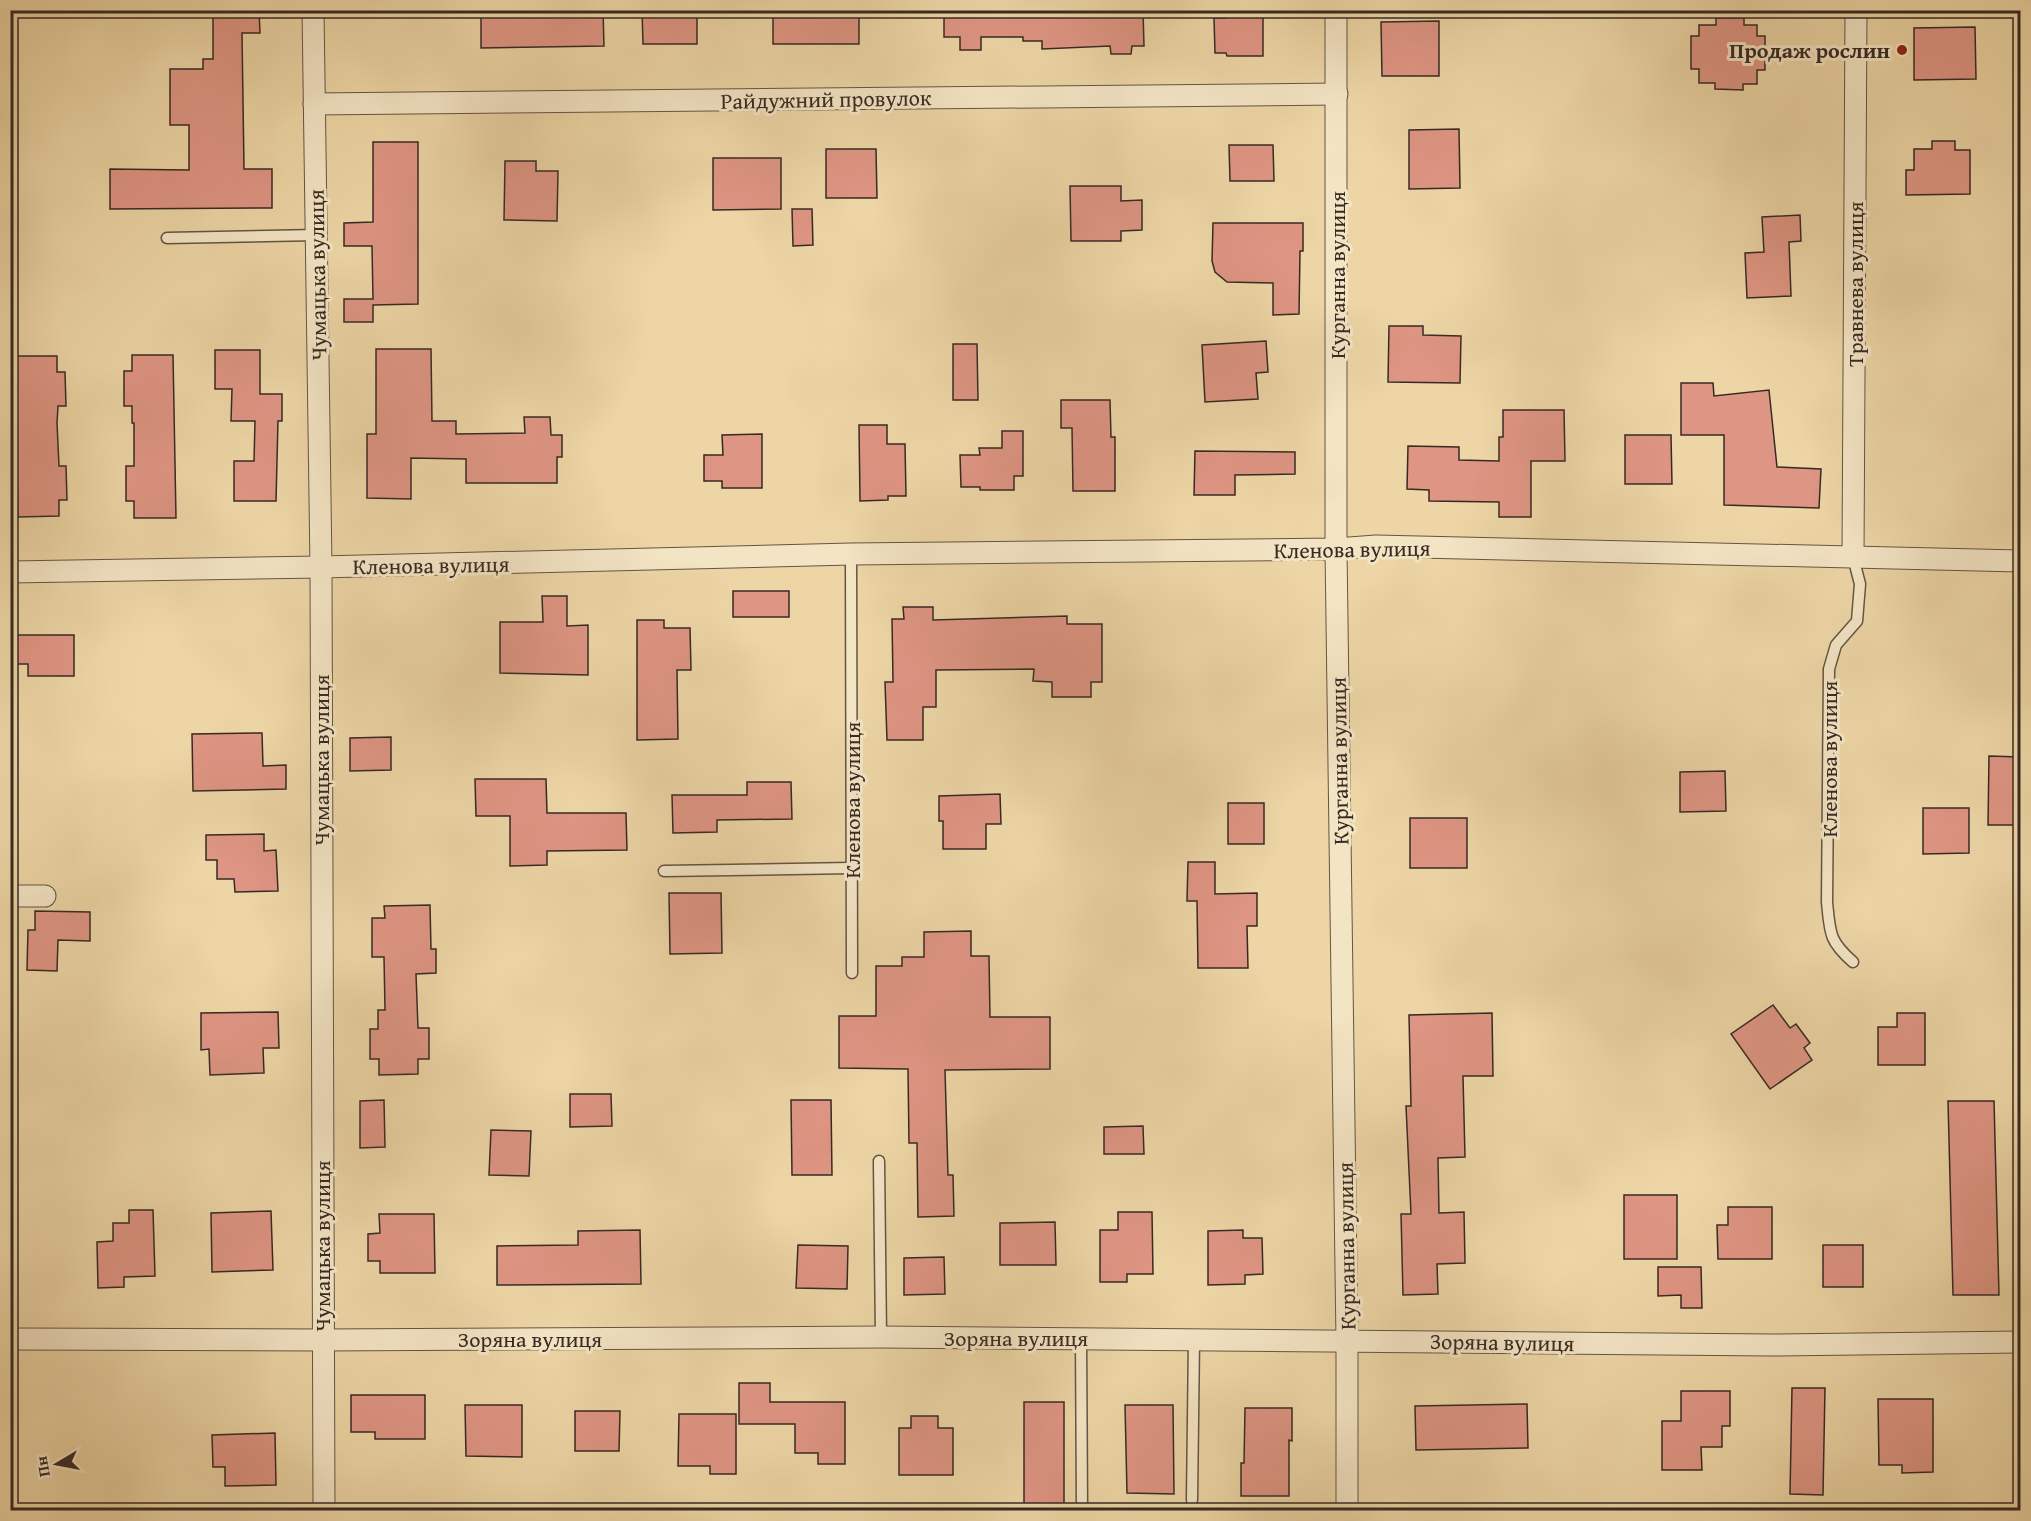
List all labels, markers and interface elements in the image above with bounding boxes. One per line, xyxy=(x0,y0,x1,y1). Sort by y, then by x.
place label: Продаж рослин xyxy=(1729,34,1890,66)
marker: Продаж рослин xyxy=(1895,43,1909,57)
street label: Райдужний провулок xyxy=(720,81,932,117)
street label: Чумацька вулиця xyxy=(300,189,334,361)
street label: Курганна вулиця xyxy=(1321,191,1353,359)
street label: Травнева вулиця xyxy=(1839,201,1871,367)
street label: Кленова вулиця xyxy=(1273,532,1431,566)
street label: Кленова вулиця xyxy=(352,548,510,582)
street label: Чумацька вулиця xyxy=(305,674,337,846)
street label: Курганна вулиця xyxy=(1322,677,1356,845)
street label: Кленова вулиця xyxy=(1813,681,1845,837)
street label: Кленова вулиця xyxy=(836,722,868,878)
street label: Чумацька вулиця xyxy=(306,1160,338,1332)
street label: Курганна вулиця xyxy=(1329,1162,1363,1330)
street label: Зоряна вулиця xyxy=(944,1322,1088,1354)
street label: Зоряна вулиця xyxy=(458,1323,602,1355)
street label: Зоряна вулиця xyxy=(1429,1325,1575,1359)
north arrow xyxy=(27,1434,87,1494)
text: Пн xyxy=(29,1454,56,1479)

